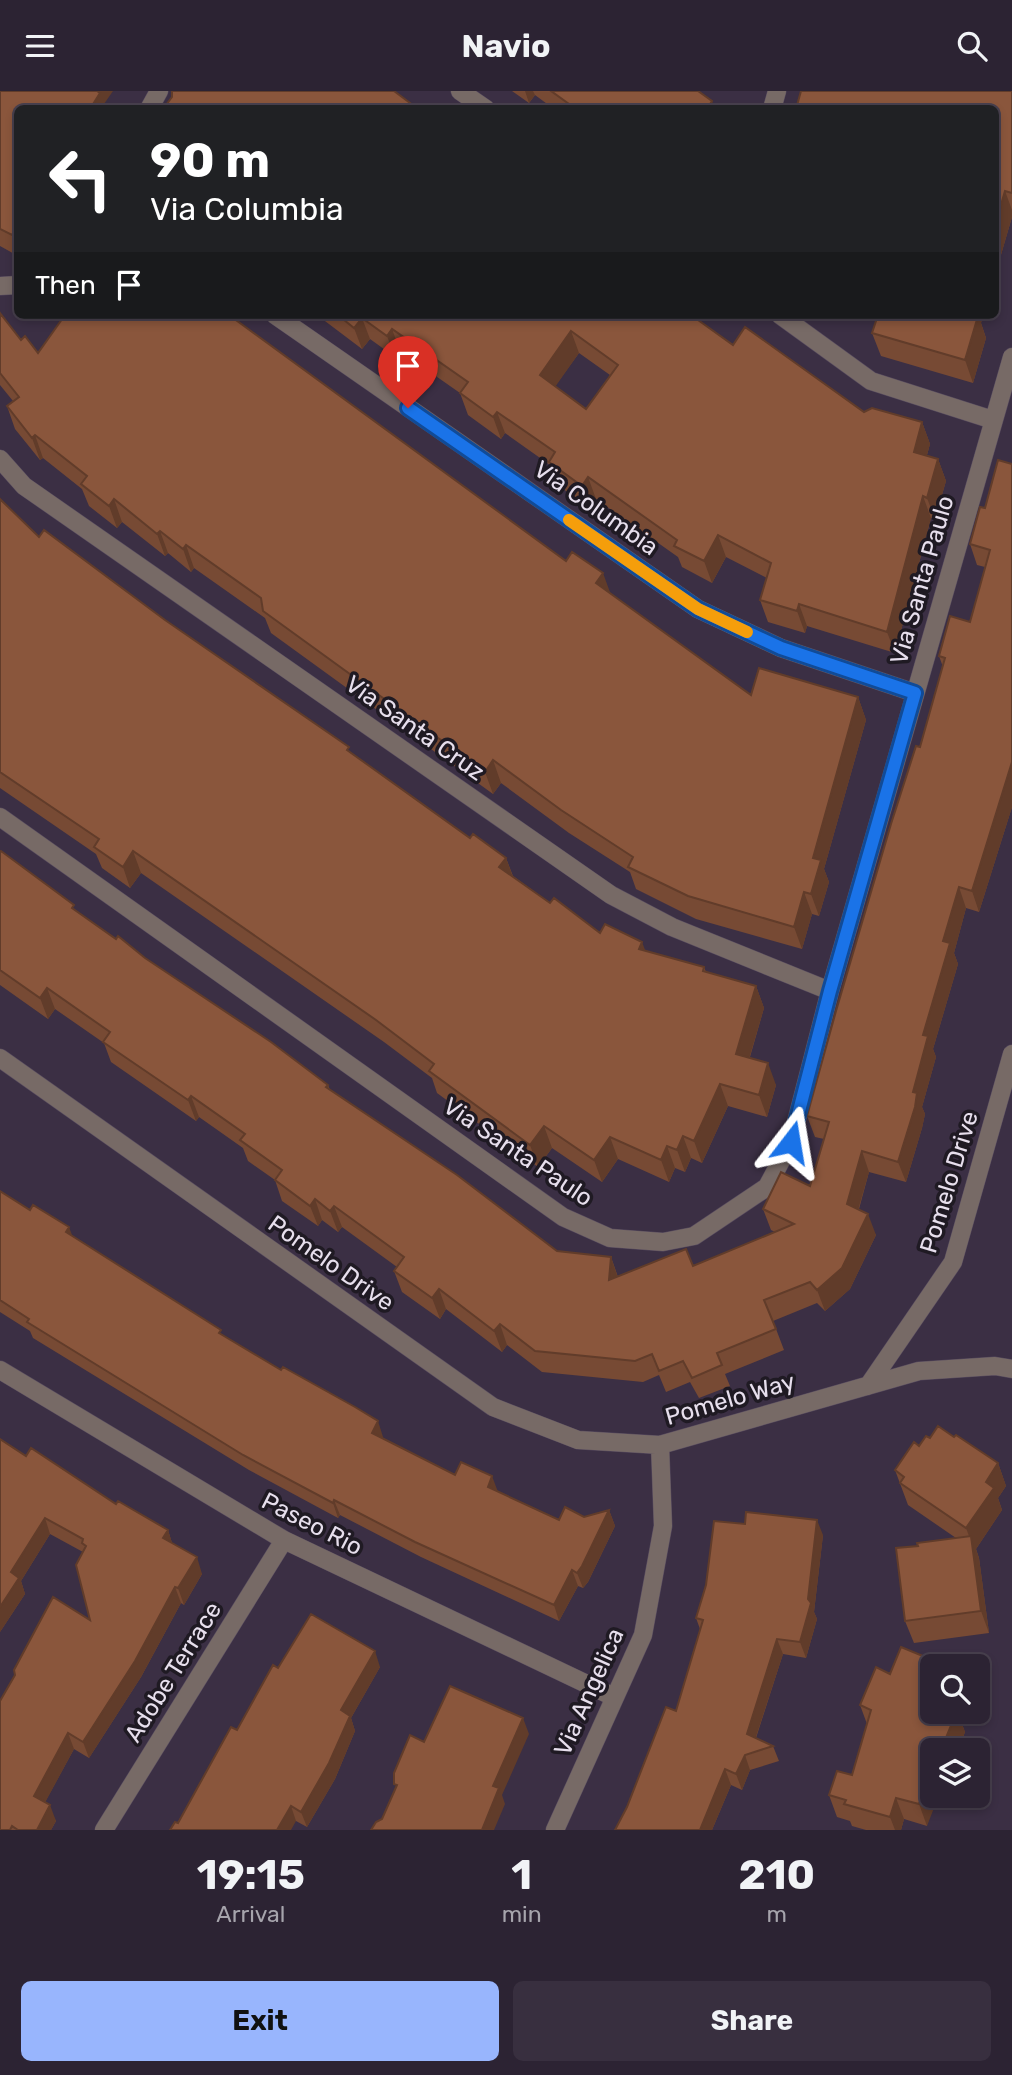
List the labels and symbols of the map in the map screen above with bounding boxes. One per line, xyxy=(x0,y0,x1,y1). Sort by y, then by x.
pin xyxy=(378,336,438,408)
street label: Via Columbia xyxy=(528,455,664,561)
street label: Via Santa Paulo xyxy=(885,492,959,668)
street label: Via Santa Cruz xyxy=(340,670,490,786)
street label: Via Santa Paulo xyxy=(438,1092,598,1212)
position arrow xyxy=(754,1105,828,1179)
street label: Pomelo Drive xyxy=(914,1108,984,1256)
street label: Pomelo Drive xyxy=(263,1209,399,1317)
street label: Pomelo Way xyxy=(662,1367,798,1431)
street label: Paseo Rio xyxy=(257,1487,367,1561)
street label: Adobe Terrace xyxy=(119,1597,227,1747)
street label: Via Angelica xyxy=(548,1624,630,1760)

